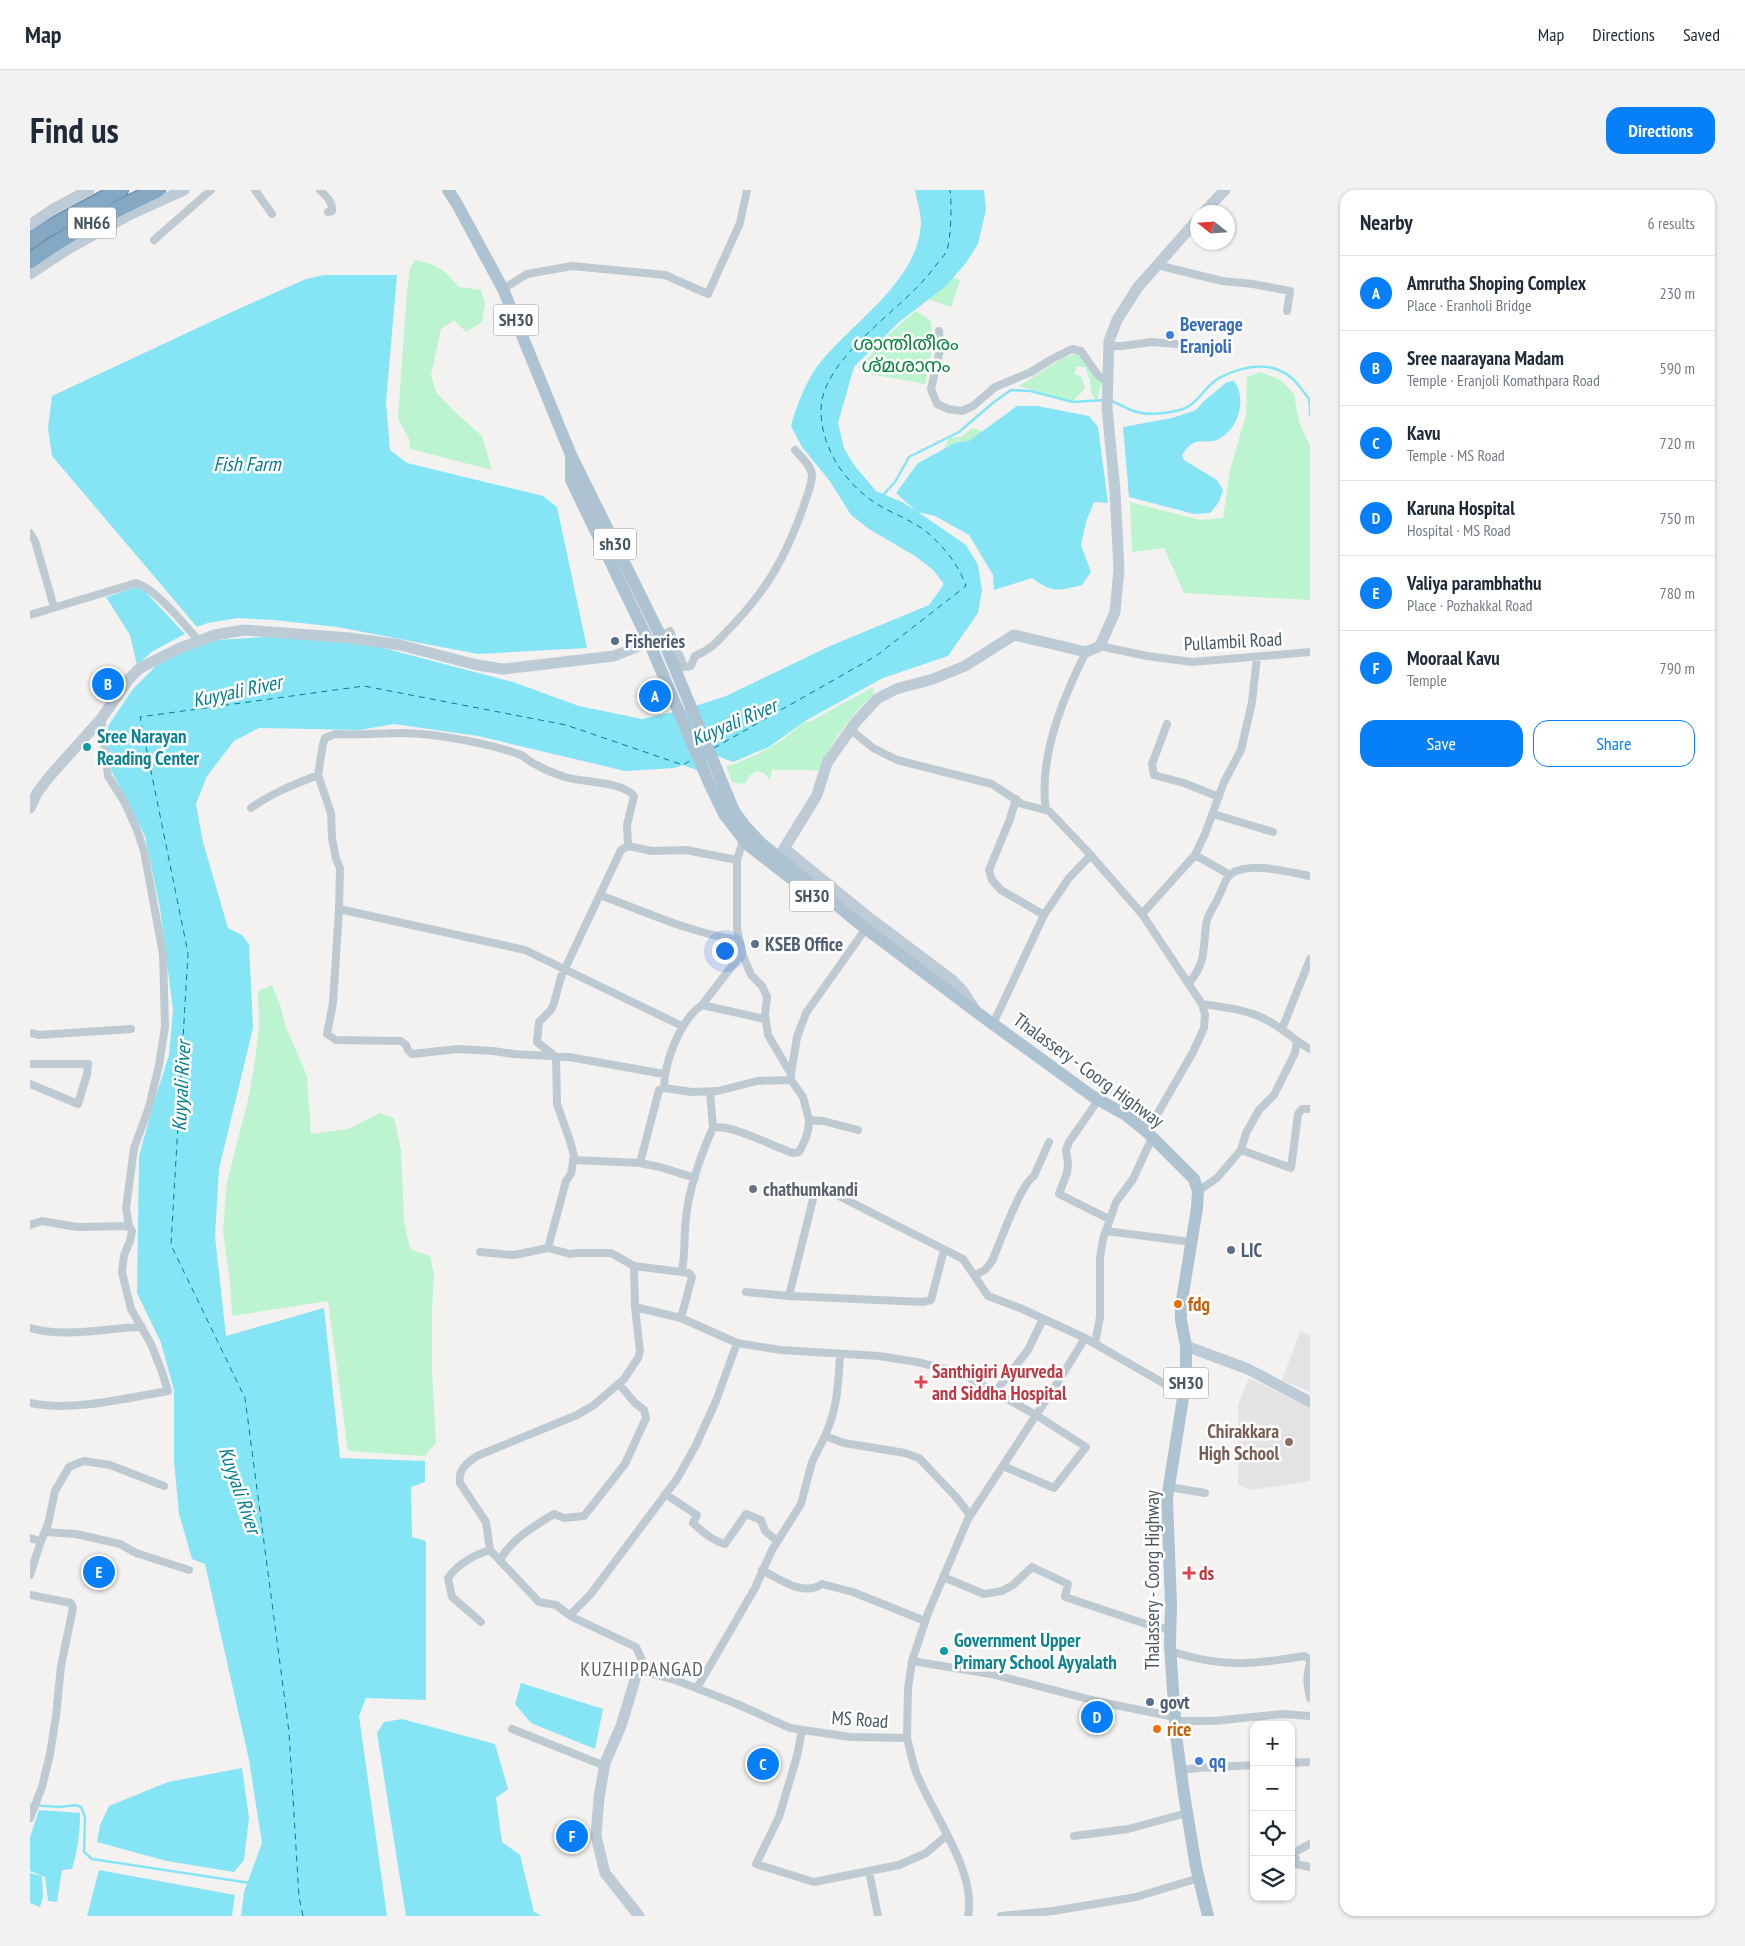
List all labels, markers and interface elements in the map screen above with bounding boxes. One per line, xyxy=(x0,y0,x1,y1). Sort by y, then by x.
text: Map xyxy=(25,19,62,50)
text: Map xyxy=(1538,23,1564,46)
text: Directions xyxy=(1592,23,1655,46)
text: Saved xyxy=(1683,23,1720,46)
text: Find us xyxy=(30,107,119,153)
button: Directions xyxy=(1606,107,1715,154)
north arrow xyxy=(1190,205,1235,250)
road number: NH66 xyxy=(68,207,116,238)
text: Nearby xyxy=(1360,209,1413,236)
text: 6 results xyxy=(1648,213,1695,233)
text: Amrutha Shoping Complex xyxy=(1407,271,1586,295)
text: A xyxy=(1372,283,1380,303)
text: 230 m xyxy=(1660,283,1695,303)
text: Place · Eranholi Bridge xyxy=(1407,295,1532,315)
road number: SH30 xyxy=(494,304,538,336)
place label: Beverage Eranjoli xyxy=(1180,312,1243,358)
marker: Beverage Eranjoli xyxy=(1164,329,1176,341)
park label: ശാന്തിതീരം ശ്മശാനം xyxy=(853,331,959,377)
text: Sree naarayana Madam xyxy=(1407,346,1564,370)
text: B xyxy=(1372,358,1380,378)
text: 590 m xyxy=(1660,358,1695,378)
text: Temple · Eranjoli Komathpara Road xyxy=(1407,370,1600,390)
text: Kavu xyxy=(1407,421,1441,445)
text: C xyxy=(1372,433,1380,453)
text: 720 m xyxy=(1660,433,1695,453)
text: Temple · MS Road xyxy=(1407,445,1505,465)
water label: Fish Farm xyxy=(213,451,282,477)
text: Karuna Hospital xyxy=(1407,496,1515,520)
text: D xyxy=(1372,508,1380,528)
text: 750 m xyxy=(1660,508,1695,528)
text: Hospital · MS Road xyxy=(1407,520,1511,540)
road number: sh30 xyxy=(594,528,636,559)
text: Valiya parambhathu xyxy=(1407,571,1541,595)
text: E xyxy=(1373,583,1379,603)
text: 780 m xyxy=(1660,583,1695,603)
text: Place · Pozhakkal Road xyxy=(1407,595,1532,615)
street label: Pullambil Road xyxy=(1183,626,1283,656)
place label: Fisheries xyxy=(625,629,686,653)
marker: Fisheries xyxy=(609,635,621,647)
text: Mooraal Kavu xyxy=(1407,646,1500,670)
text: F xyxy=(1373,658,1379,678)
text: 790 m xyxy=(1660,658,1695,678)
pin: B xyxy=(92,665,124,703)
water label: Kuyyali River xyxy=(190,668,286,713)
text: Temple xyxy=(1407,670,1447,690)
pin: A xyxy=(639,677,671,715)
water label: Kuyyali River xyxy=(687,691,783,752)
button: Save xyxy=(1360,720,1523,767)
button: Share xyxy=(1533,720,1695,767)
place label: Sree Narayan Reading Center xyxy=(97,724,200,770)
marker: Sree Narayan Reading Center xyxy=(81,741,93,753)
road number: SH30 xyxy=(790,880,834,911)
place label: KSEB Office xyxy=(765,932,843,956)
your location xyxy=(712,938,738,964)
marker: KSEB Office xyxy=(749,938,761,950)
street label: Thalassery - Coorg Highway xyxy=(1009,1007,1170,1133)
water label: Kuyyali River xyxy=(166,1038,196,1132)
place label: chathumkandi xyxy=(763,1177,858,1201)
marker: chathumkandi xyxy=(747,1183,759,1195)
place label: LIC xyxy=(1241,1238,1263,1262)
marker: LIC xyxy=(1225,1244,1237,1256)
place label: fdg xyxy=(1188,1292,1210,1316)
marker: fdg xyxy=(1172,1298,1184,1310)
place label: Santhigiri Ayurveda and Siddha Hospital xyxy=(932,1359,1067,1405)
road number: SH30 xyxy=(1164,1368,1208,1398)
marker: Santhigiri Ayurveda and Siddha Hospital xyxy=(914,1375,928,1389)
place label: Chirakkara High School xyxy=(1199,1419,1279,1465)
marker: Chirakkara High School xyxy=(1283,1436,1295,1448)
water label: Kuyyali River xyxy=(213,1443,268,1539)
street label: Thalassery - Coorg Highway xyxy=(1140,1489,1164,1670)
pin: E xyxy=(83,1553,115,1591)
place label: ds xyxy=(1199,1561,1214,1585)
marker: ds xyxy=(1183,1567,1195,1579)
place label: Government Upper Primary School Ayyalath xyxy=(954,1628,1117,1674)
marker: Government Upper Primary School Ayyalath xyxy=(938,1645,950,1657)
district label: KUZHIPPANGAD xyxy=(580,1656,704,1682)
place label: govt xyxy=(1160,1690,1190,1714)
marker: govt xyxy=(1144,1696,1156,1708)
pin: D xyxy=(1081,1698,1113,1736)
street label: MS Road xyxy=(831,1705,889,1733)
place label: rice xyxy=(1167,1717,1191,1741)
map controls xyxy=(1250,1721,1295,1901)
button: + xyxy=(1250,1721,1295,1766)
marker: rice xyxy=(1151,1723,1163,1735)
pin: C xyxy=(747,1745,779,1783)
place label: qq xyxy=(1209,1749,1226,1773)
marker: qq xyxy=(1193,1755,1205,1767)
button: − xyxy=(1250,1766,1295,1811)
button: locate xyxy=(1250,1811,1295,1856)
pin: F xyxy=(556,1817,588,1855)
button: layers xyxy=(1250,1856,1295,1901)

